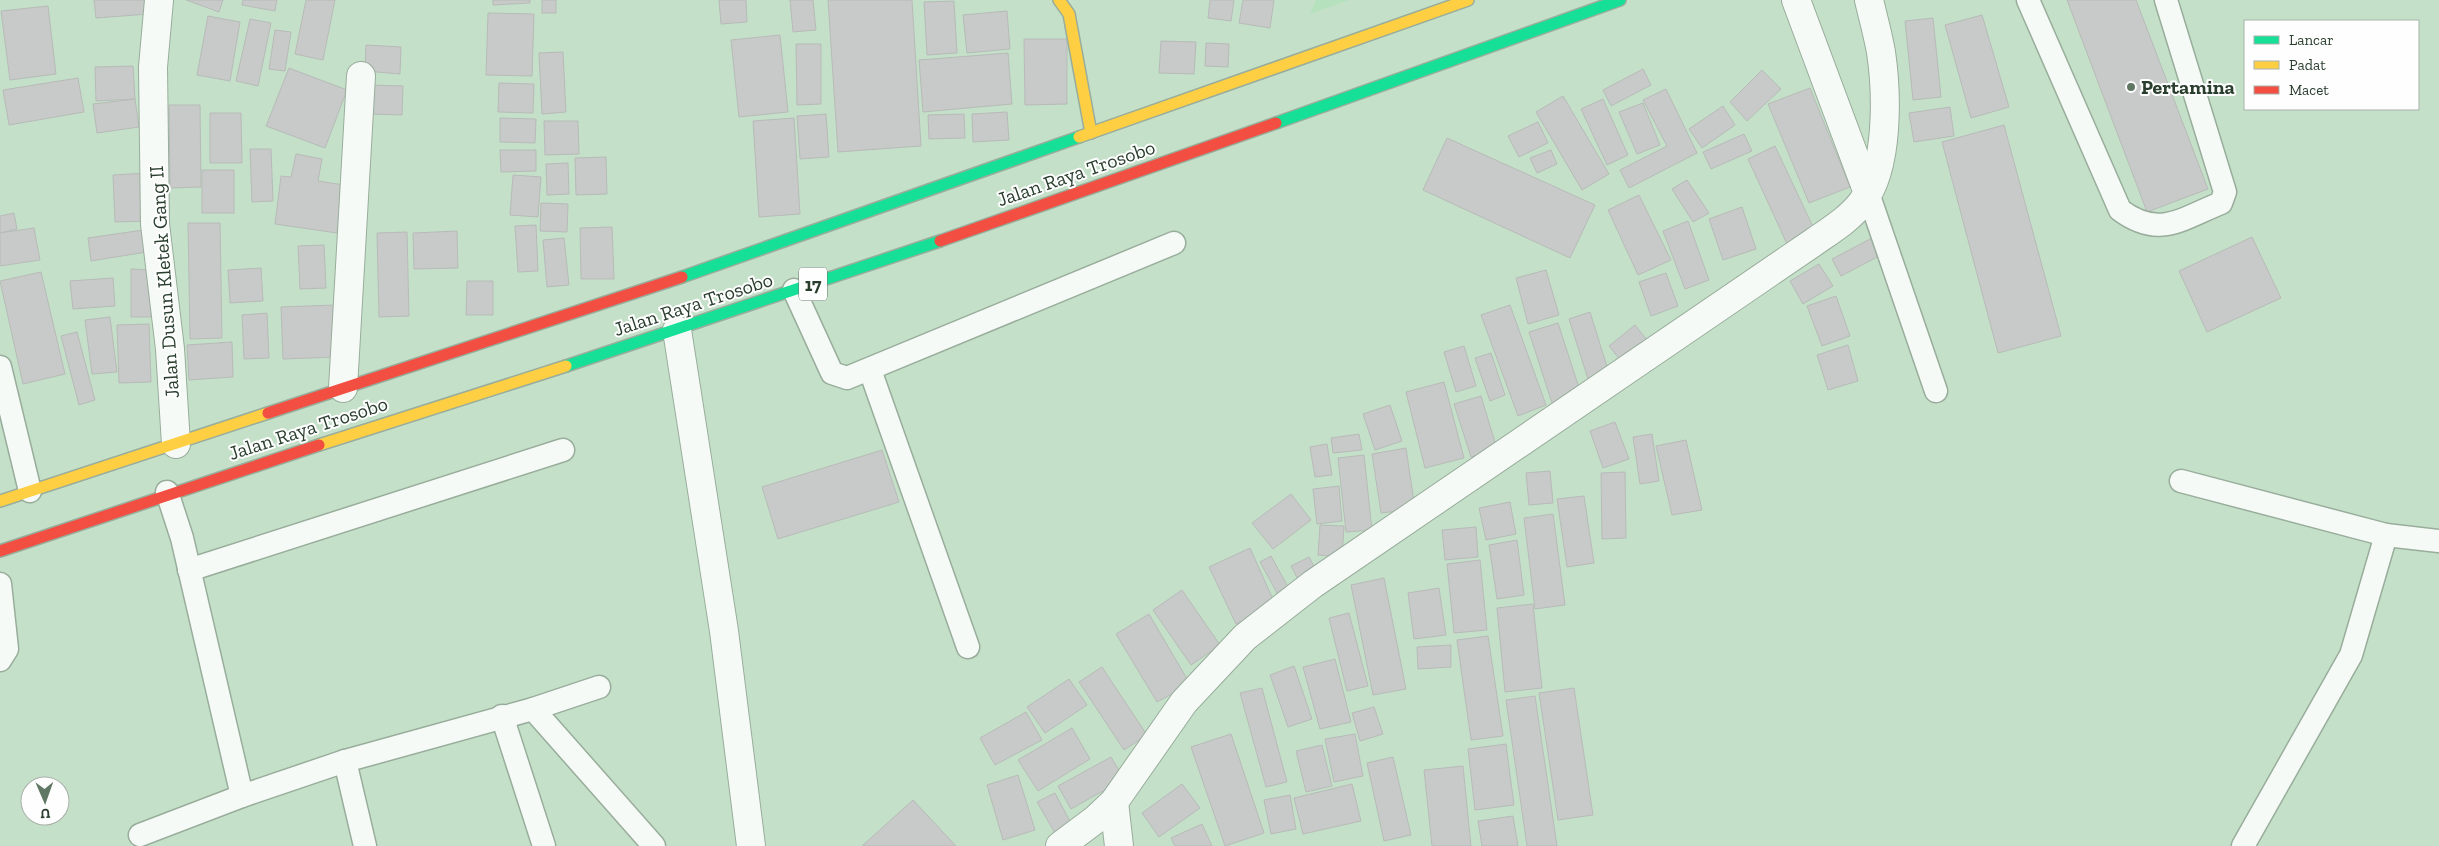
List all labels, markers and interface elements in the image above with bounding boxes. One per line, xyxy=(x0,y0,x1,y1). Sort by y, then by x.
legend xyxy=(2244,20,2419,110)
text: Lancar xyxy=(2289,31,2334,49)
text: Padat xyxy=(2289,56,2326,74)
place label: Pertamina xyxy=(2141,75,2235,99)
marker: Pertamina xyxy=(2125,81,2137,93)
text: Macet xyxy=(2289,81,2329,99)
street label: Jalan Raya Trosobo xyxy=(994,135,1158,211)
street label: Jalan Dusun Kletek Gang II xyxy=(144,165,184,399)
street label: Jalan Raya Trosobo xyxy=(611,267,775,341)
road number: 17 xyxy=(799,268,827,300)
street label: Jalan Raya Trosobo xyxy=(226,391,390,465)
north arrow xyxy=(20,776,70,826)
text: U xyxy=(40,805,51,822)

